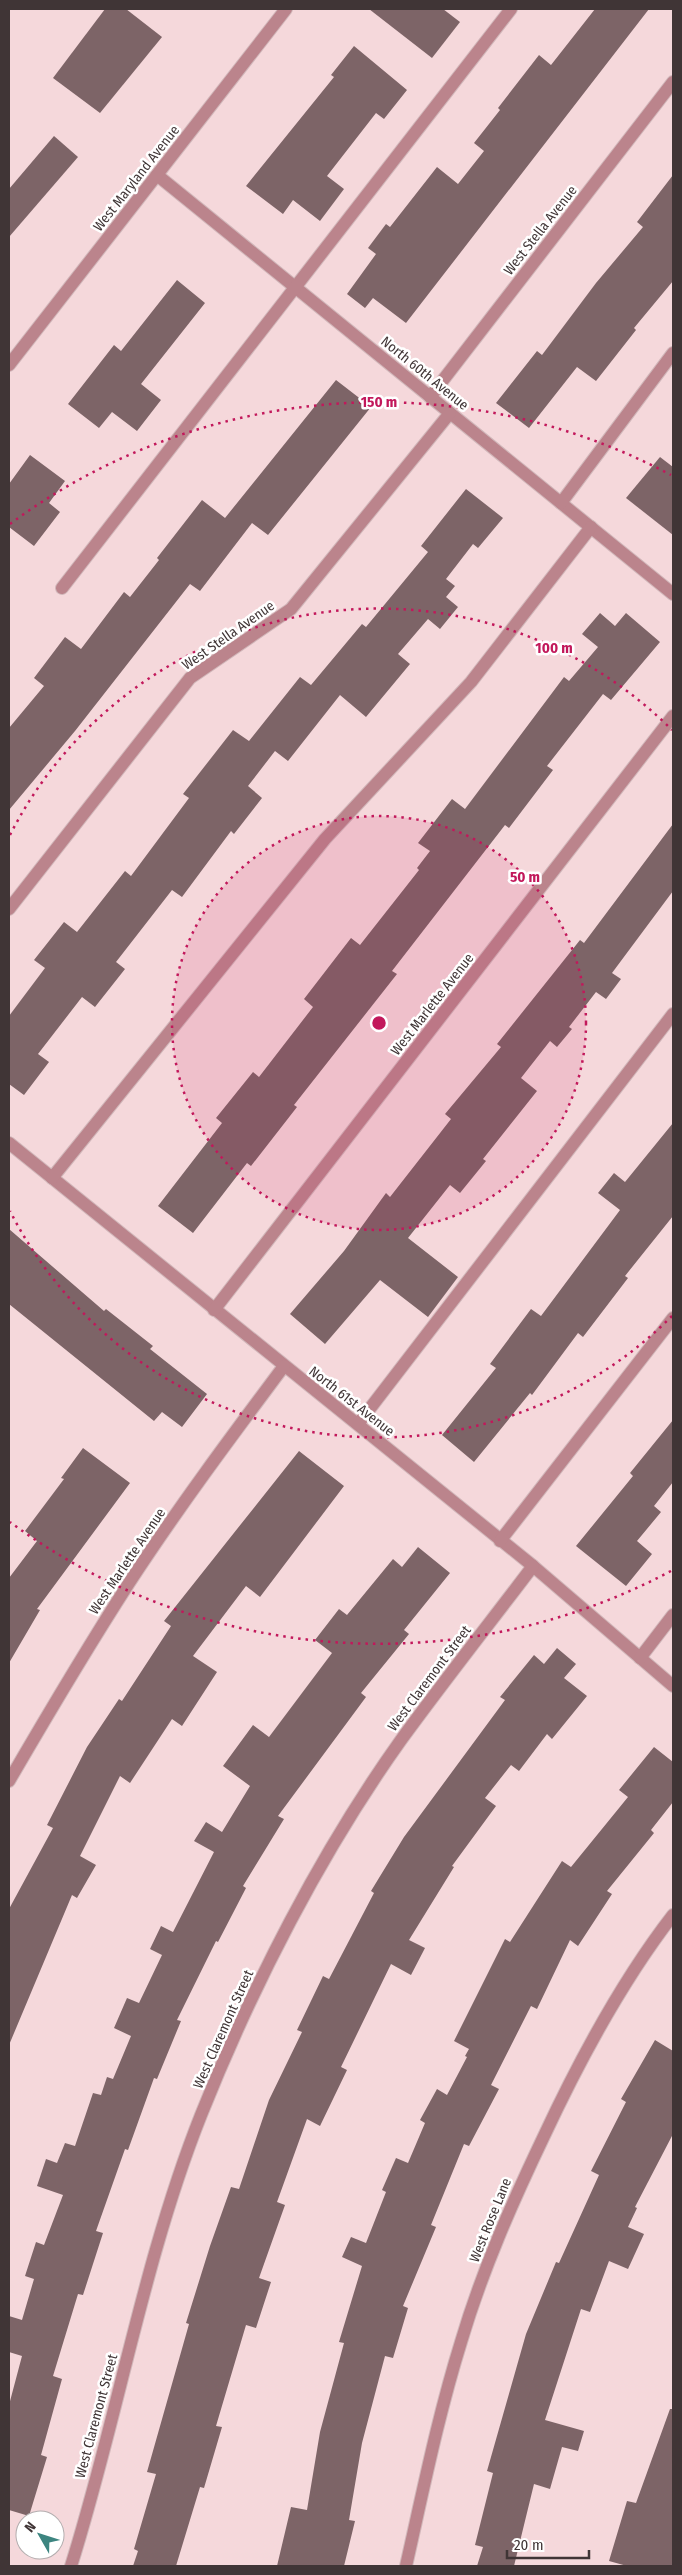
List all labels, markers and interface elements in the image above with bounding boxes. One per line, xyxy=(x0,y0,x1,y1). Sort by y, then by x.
street label: West Maryland Avenue xyxy=(90,122,183,235)
street label: West Stella Avenue xyxy=(500,182,581,278)
street label: North 60th Avenue xyxy=(378,333,472,414)
text: 150 m xyxy=(361,393,397,411)
street label: West Stella Avenue xyxy=(179,597,278,674)
text: 100 m xyxy=(535,639,573,657)
text: 50 m xyxy=(510,868,540,886)
street label: West Marlette Avenue xyxy=(387,950,477,1059)
centre of rings xyxy=(370,1014,388,1032)
street label: North 61st Avenue xyxy=(306,1363,398,1440)
street label: West Marlette Avenue xyxy=(86,1505,169,1618)
street label: West Claremont Street xyxy=(384,1622,475,1734)
street label: West Claremont Street xyxy=(190,1967,257,2091)
street label: West Rose Lane xyxy=(466,2176,515,2265)
street label: West Claremont Street xyxy=(72,2352,121,2480)
north arrow xyxy=(15,2510,65,2560)
text: N xyxy=(21,2519,40,2536)
scale bar xyxy=(507,2528,590,2560)
text: 20 m xyxy=(514,2536,544,2554)

